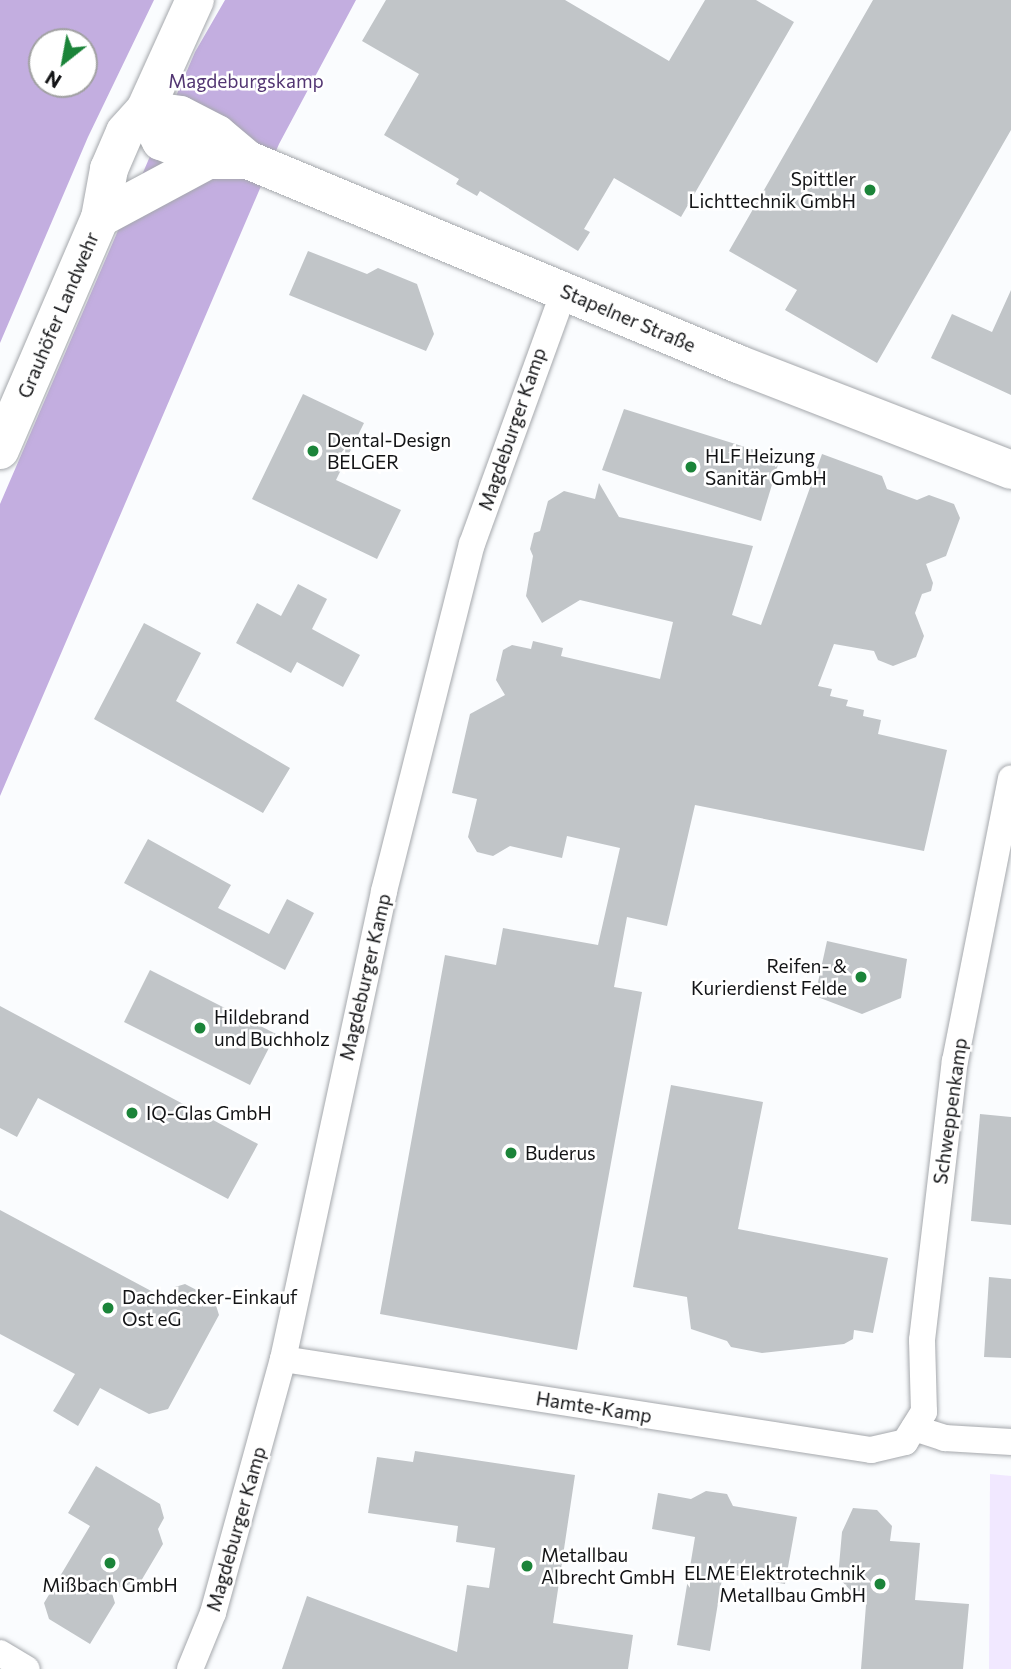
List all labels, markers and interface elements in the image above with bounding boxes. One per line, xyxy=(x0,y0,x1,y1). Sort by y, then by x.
north arrow xyxy=(28,28,98,98)
text: N xyxy=(41,66,65,93)
park label: Magdeburgskamp xyxy=(168,70,324,92)
place label: Spittler Lichttechnik GmbH xyxy=(689,168,856,212)
marker: Spittler Lichttechnik GmbH xyxy=(862,182,878,198)
street label: Grauhöfer Landwehr xyxy=(13,228,103,402)
street label: Stapelner Straße xyxy=(557,279,699,357)
street label: Magdeburger Kamp xyxy=(473,345,551,513)
place label: Dental-Design BELGER xyxy=(327,429,451,473)
marker: Dental-Design BELGER xyxy=(305,443,321,459)
place label: HLF Heizung Sanitär GmbH xyxy=(705,445,827,489)
marker: HLF Heizung Sanitär GmbH xyxy=(683,459,699,475)
street label: Magdeburger Kamp xyxy=(335,891,395,1063)
place label: Reifen- & Kurierdienst Felde xyxy=(691,955,847,999)
marker: Reifen- & Kurierdienst Felde xyxy=(853,969,869,985)
place label: Hildebrand und Buchholz xyxy=(214,1006,330,1050)
marker: Hildebrand und Buchholz xyxy=(192,1020,208,1036)
street label: Schweppenkamp xyxy=(928,1036,972,1186)
place label: IQ-Glas GmbH xyxy=(146,1102,272,1124)
marker: IQ-Glas GmbH xyxy=(124,1105,140,1121)
place label: Buderus xyxy=(525,1142,596,1164)
marker: Buderus xyxy=(503,1145,519,1161)
place label: Dachdecker-Einkauf Ost eG xyxy=(122,1286,298,1330)
marker: Dachdecker-Einkauf Ost eG xyxy=(100,1300,116,1316)
street label: Hamte-Kamp xyxy=(534,1387,654,1427)
street label: Magdeburger Kamp xyxy=(202,1444,270,1614)
place label: Metallbau Albrecht GmbH xyxy=(541,1544,675,1588)
marker: Mißbach GmbH xyxy=(102,1555,118,1571)
marker: Metallbau Albrecht GmbH xyxy=(519,1558,535,1574)
place label: ELME Elektrotechnik Metallbau GmbH xyxy=(684,1562,866,1606)
place label: Mißbach GmbH xyxy=(42,1574,178,1596)
marker: ELME Elektrotechnik Metallbau GmbH xyxy=(872,1576,888,1592)

